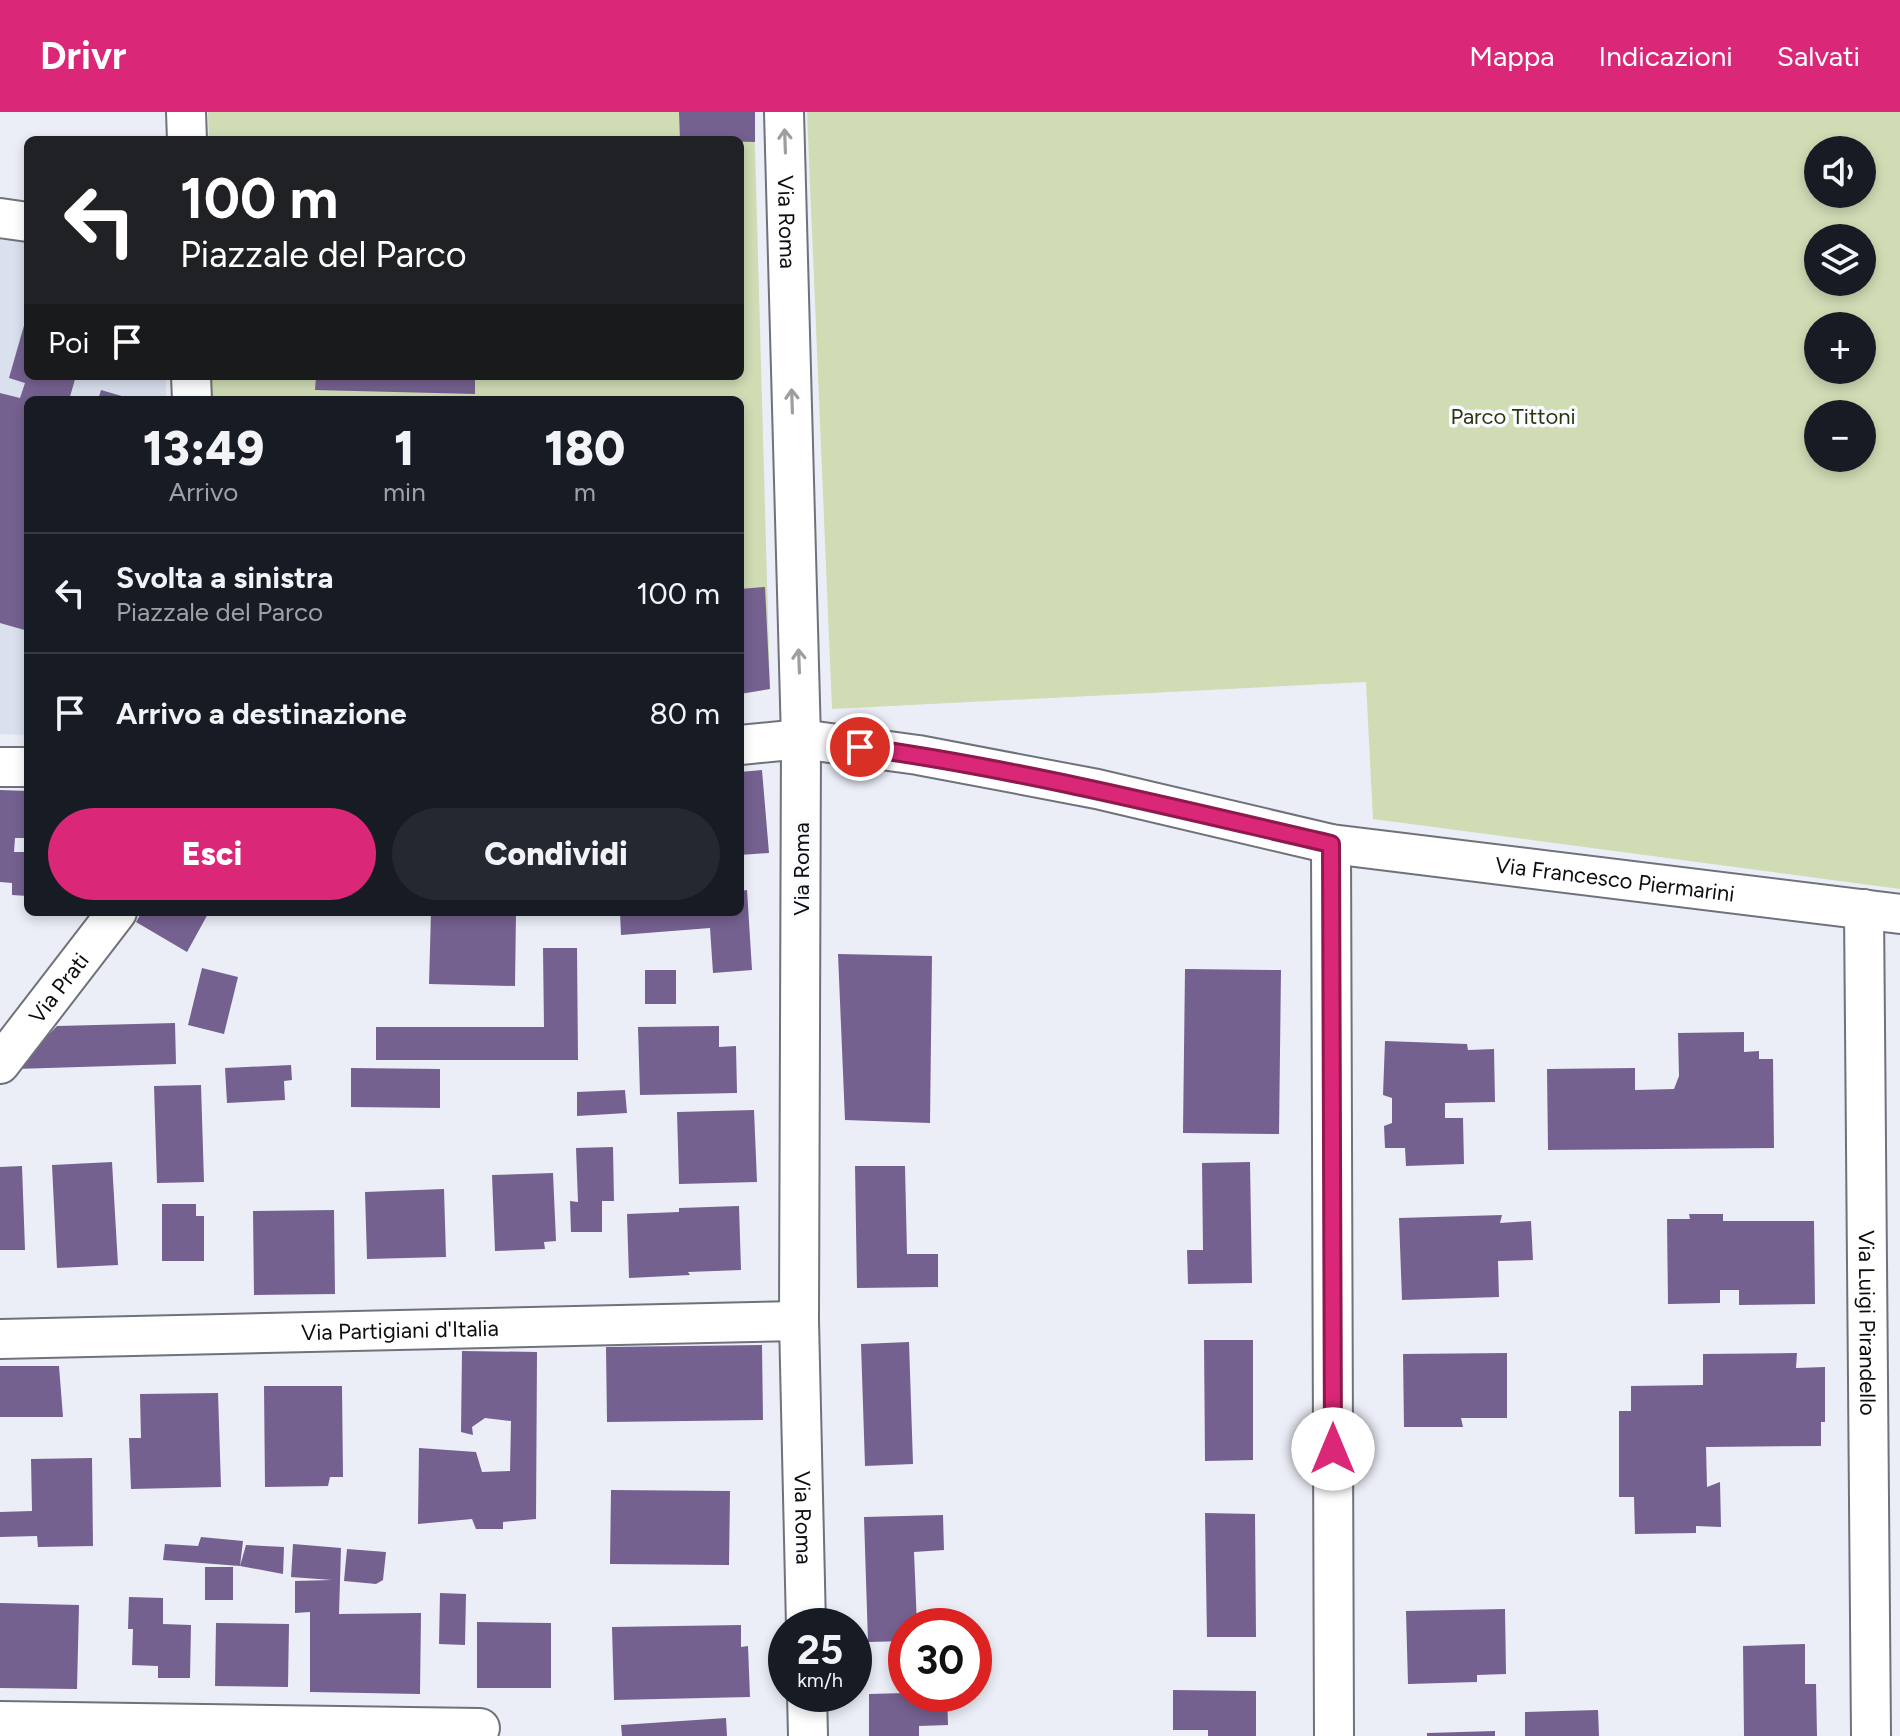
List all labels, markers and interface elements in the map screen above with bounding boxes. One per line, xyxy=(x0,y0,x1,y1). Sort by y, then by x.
text: Drivr xyxy=(40,33,127,79)
text: Mappa xyxy=(1469,39,1555,73)
text: Indicazioni xyxy=(1599,39,1733,73)
text: Salvati xyxy=(1777,39,1860,73)
one-way arrow xyxy=(778,128,793,155)
map controls xyxy=(1804,136,1876,472)
button: sound xyxy=(1804,136,1876,208)
text: 100 m xyxy=(180,165,338,232)
icon: left xyxy=(48,168,152,272)
street label: Via Roma xyxy=(772,175,801,269)
button: layers xyxy=(1804,224,1876,296)
text: Piazzale del Parco xyxy=(180,233,467,276)
button: + xyxy=(1804,312,1876,384)
icon: arrive xyxy=(105,320,149,364)
text: Poi xyxy=(48,324,89,361)
one-way arrow xyxy=(785,388,800,415)
button: − xyxy=(1804,400,1876,472)
park label: Parco Tittoni xyxy=(1450,403,1576,430)
text: 13:49 xyxy=(143,419,264,477)
text: 1 xyxy=(394,419,415,477)
text: 180 xyxy=(544,419,625,477)
text: Arrivo xyxy=(169,476,238,508)
text: min xyxy=(383,476,426,508)
text: m xyxy=(574,476,596,508)
text: Svolta a sinistra xyxy=(116,559,333,596)
icon: left xyxy=(48,571,92,615)
text: 100 m xyxy=(636,575,720,612)
text: Piazzale del Parco xyxy=(116,596,323,628)
one-way arrow xyxy=(792,648,807,675)
icon: arrive xyxy=(48,691,92,735)
text: Arrivo a destinazione xyxy=(116,695,407,732)
text: 80 m xyxy=(649,695,720,732)
pin xyxy=(826,713,894,781)
icon: arrive xyxy=(838,725,882,769)
button: Esci xyxy=(48,808,376,900)
button: Condividi xyxy=(392,808,720,900)
street label: Via Roma xyxy=(788,822,815,916)
street label: Via Francesco Piermarini xyxy=(1493,851,1736,908)
street label: Via Prati xyxy=(23,948,95,1029)
street label: Via Luigi Pirandello xyxy=(1853,1230,1881,1416)
street label: Via Partigiani d'Italia xyxy=(301,1315,499,1346)
position arrow xyxy=(1291,1407,1375,1491)
street label: Via Roma xyxy=(788,1471,818,1565)
speed limit sign: 30 xyxy=(888,1608,992,1712)
text: 25 xyxy=(797,1626,843,1674)
text: km/h xyxy=(797,1668,843,1692)

